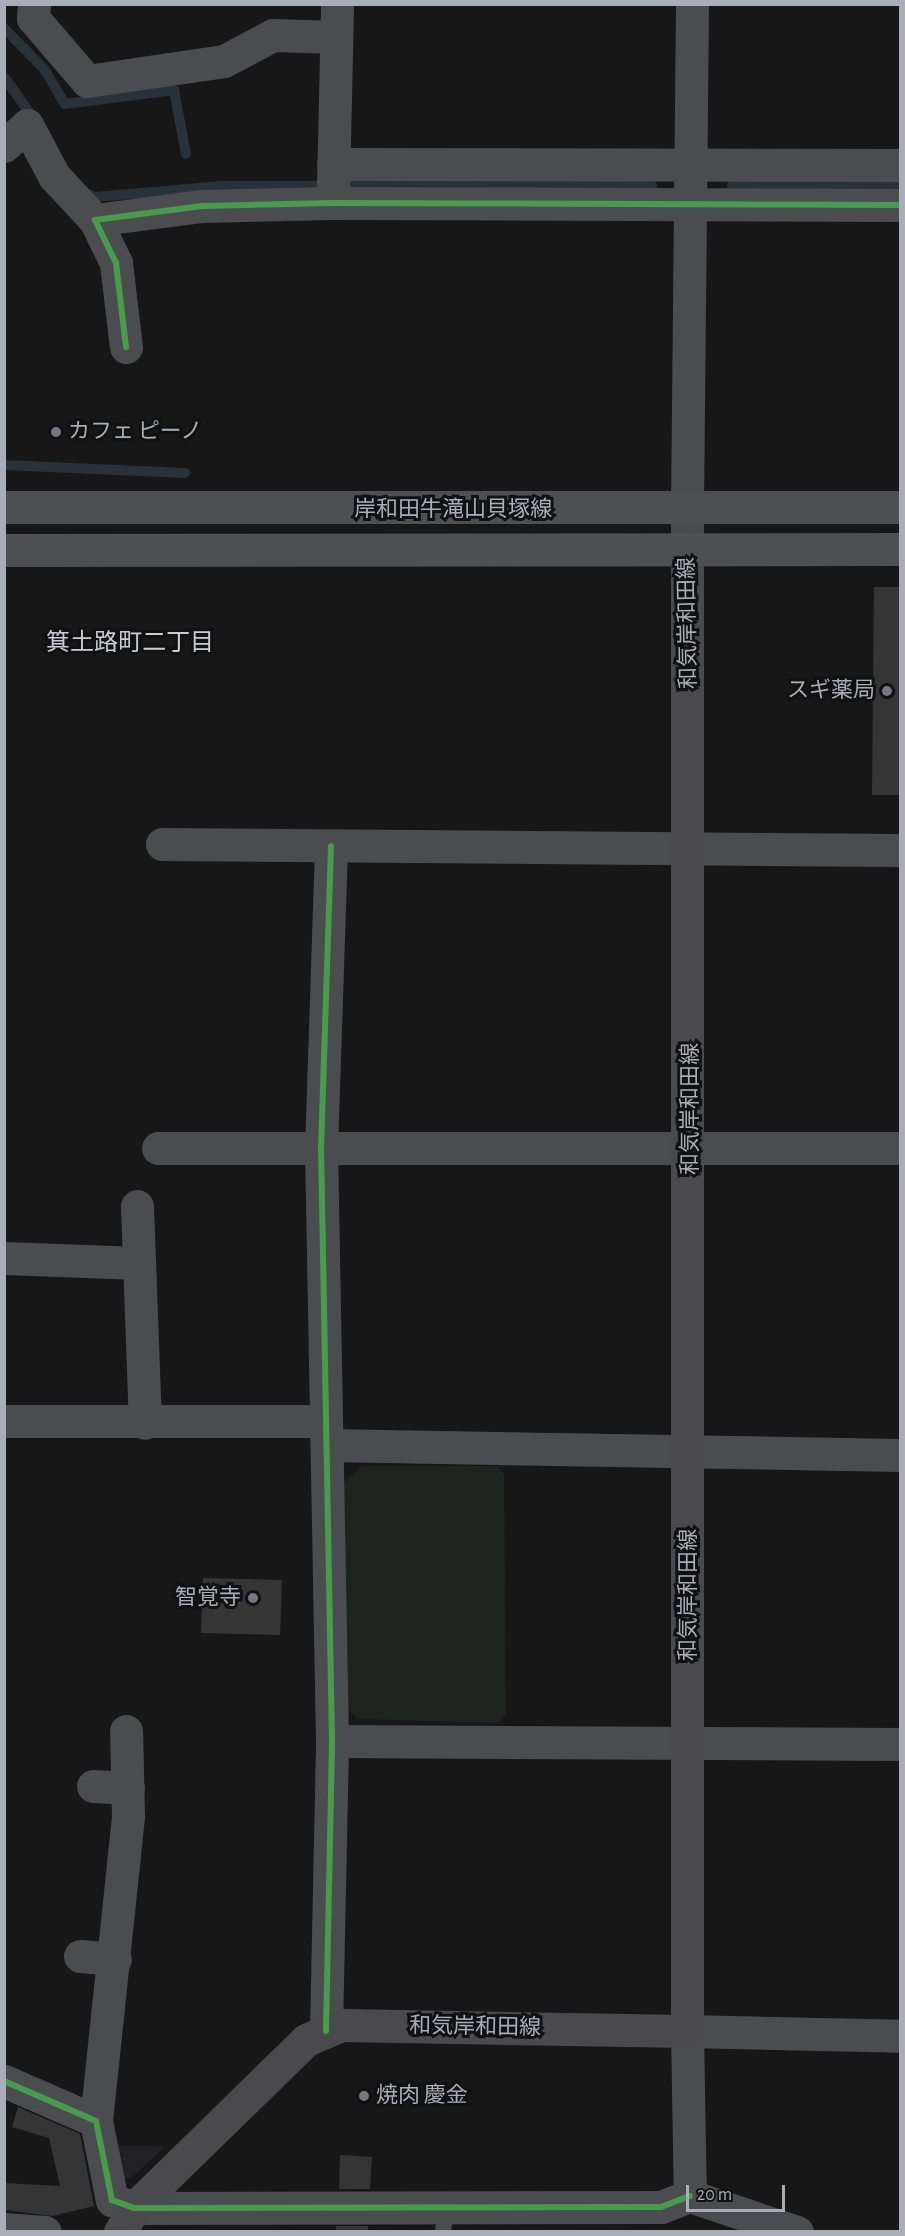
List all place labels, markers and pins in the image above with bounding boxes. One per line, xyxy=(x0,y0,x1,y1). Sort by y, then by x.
place label: カフェ ピーノ xyxy=(68,419,204,445)
marker: カフェ ピーノ xyxy=(49,425,63,439)
place label: スギ薬局 xyxy=(787,678,875,704)
marker: スギ薬局 xyxy=(880,684,894,698)
place label: 智覚寺 xyxy=(175,1585,241,1611)
marker: 智覚寺 xyxy=(246,1591,260,1605)
place label: 焼肉 慶金 xyxy=(376,2083,468,2109)
marker: 焼肉 慶金 xyxy=(357,2089,371,2103)

